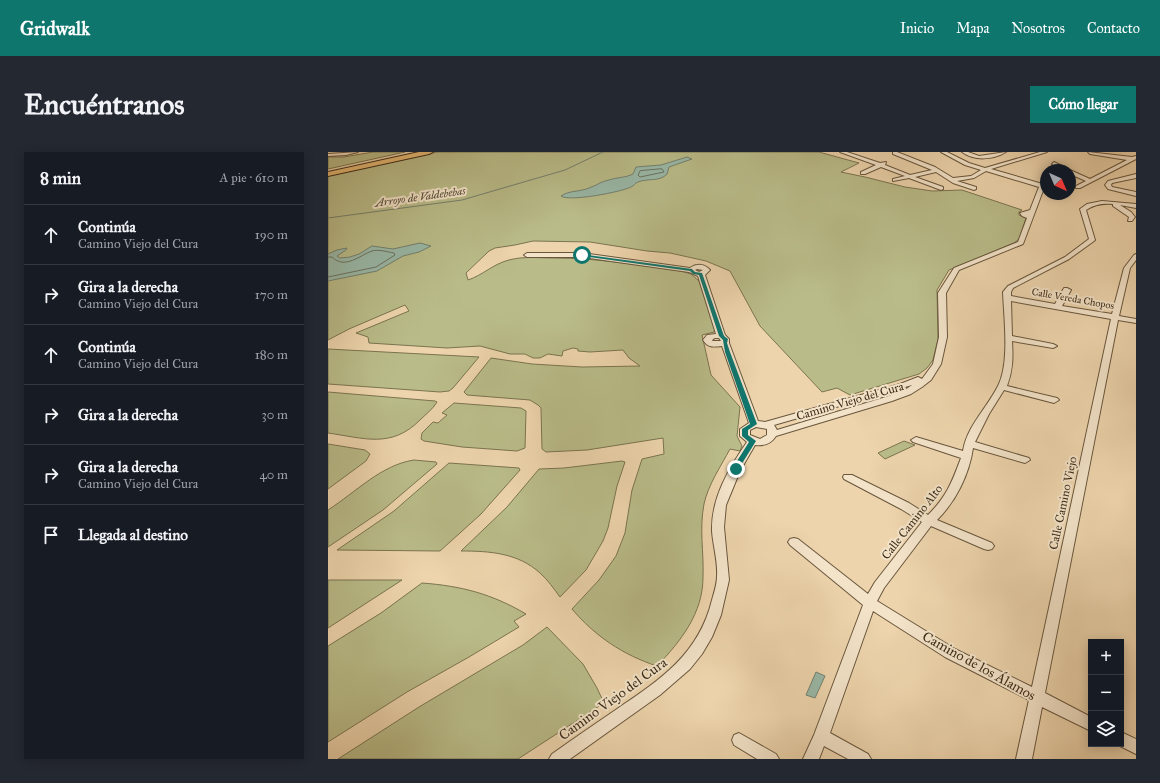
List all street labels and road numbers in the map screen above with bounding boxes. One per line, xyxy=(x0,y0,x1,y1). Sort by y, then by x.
street label: Calle Vereda Chopos xyxy=(1031,286,1116,312)
street label: Camino Viejo del Cura xyxy=(795,379,906,423)
street label: Calle Camino Viejo xyxy=(1046,455,1080,551)
street label: Calle Camino Alto xyxy=(879,482,945,562)
street label: Camino de los Álamos xyxy=(919,626,1040,704)
street label: Camino Viejo del Cura xyxy=(556,654,670,744)

